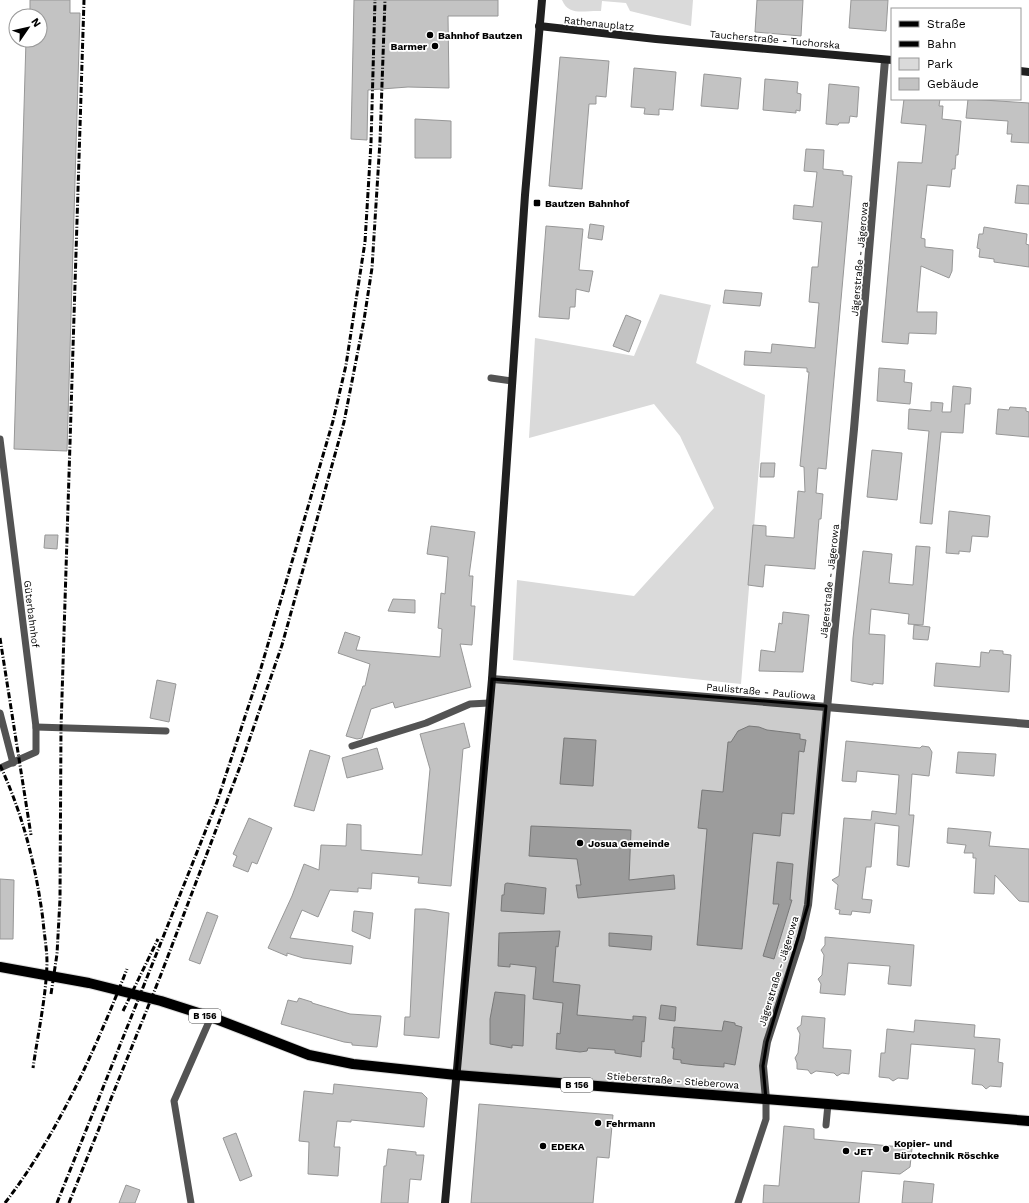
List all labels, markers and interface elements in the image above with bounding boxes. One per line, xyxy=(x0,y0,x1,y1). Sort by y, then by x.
north arrow xyxy=(8,8,48,48)
legend xyxy=(891,8,1021,100)
street label: Rathenauplatz xyxy=(563,14,635,33)
text: N xyxy=(28,16,44,30)
text: Straße xyxy=(927,17,966,31)
street label: Taucherstraße - Tuchorska xyxy=(709,28,841,51)
marker: Bahnhof Bautzen xyxy=(425,30,435,40)
place label: Bahnhof Bautzen xyxy=(438,30,522,41)
text: Bahn xyxy=(927,37,956,51)
place label: Barmer xyxy=(391,41,428,52)
marker: Barmer xyxy=(430,41,440,51)
text: Park xyxy=(927,57,953,71)
text: Gebäude xyxy=(927,77,979,91)
marker: Bautzen Bahnhof xyxy=(532,198,542,208)
place label: Bautzen Bahnhof xyxy=(545,198,630,209)
street label: Jägerstraße - Jägerowa xyxy=(849,201,870,317)
street label: Jägerstraße - Jägerowa xyxy=(818,523,841,639)
street label: Güterbahnhof xyxy=(22,580,41,648)
street label: Paulistraße - Pauliowa xyxy=(706,681,817,702)
marker: Josua Gemeinde xyxy=(575,838,585,848)
place label: Josua Gemeinde xyxy=(588,838,670,849)
street label: Jägerstraße - Jägerowa xyxy=(756,914,801,1028)
road number: B 156 xyxy=(189,1009,221,1023)
street label: Stieberstraße - Stieberowa xyxy=(606,1070,740,1091)
road number: B 156 xyxy=(561,1078,593,1092)
marker: Fehrmann xyxy=(593,1118,603,1128)
place label: Fehrmann xyxy=(606,1118,656,1129)
place label: Kopier- und Bürotechnik Röschke xyxy=(894,1138,999,1161)
marker: EDEKA xyxy=(538,1141,548,1151)
place label: EDEKA xyxy=(551,1141,585,1152)
marker: Kopier- und Bürotechnik Röschke xyxy=(881,1144,891,1154)
marker: JET xyxy=(841,1146,851,1156)
place label: JET xyxy=(854,1146,873,1157)

